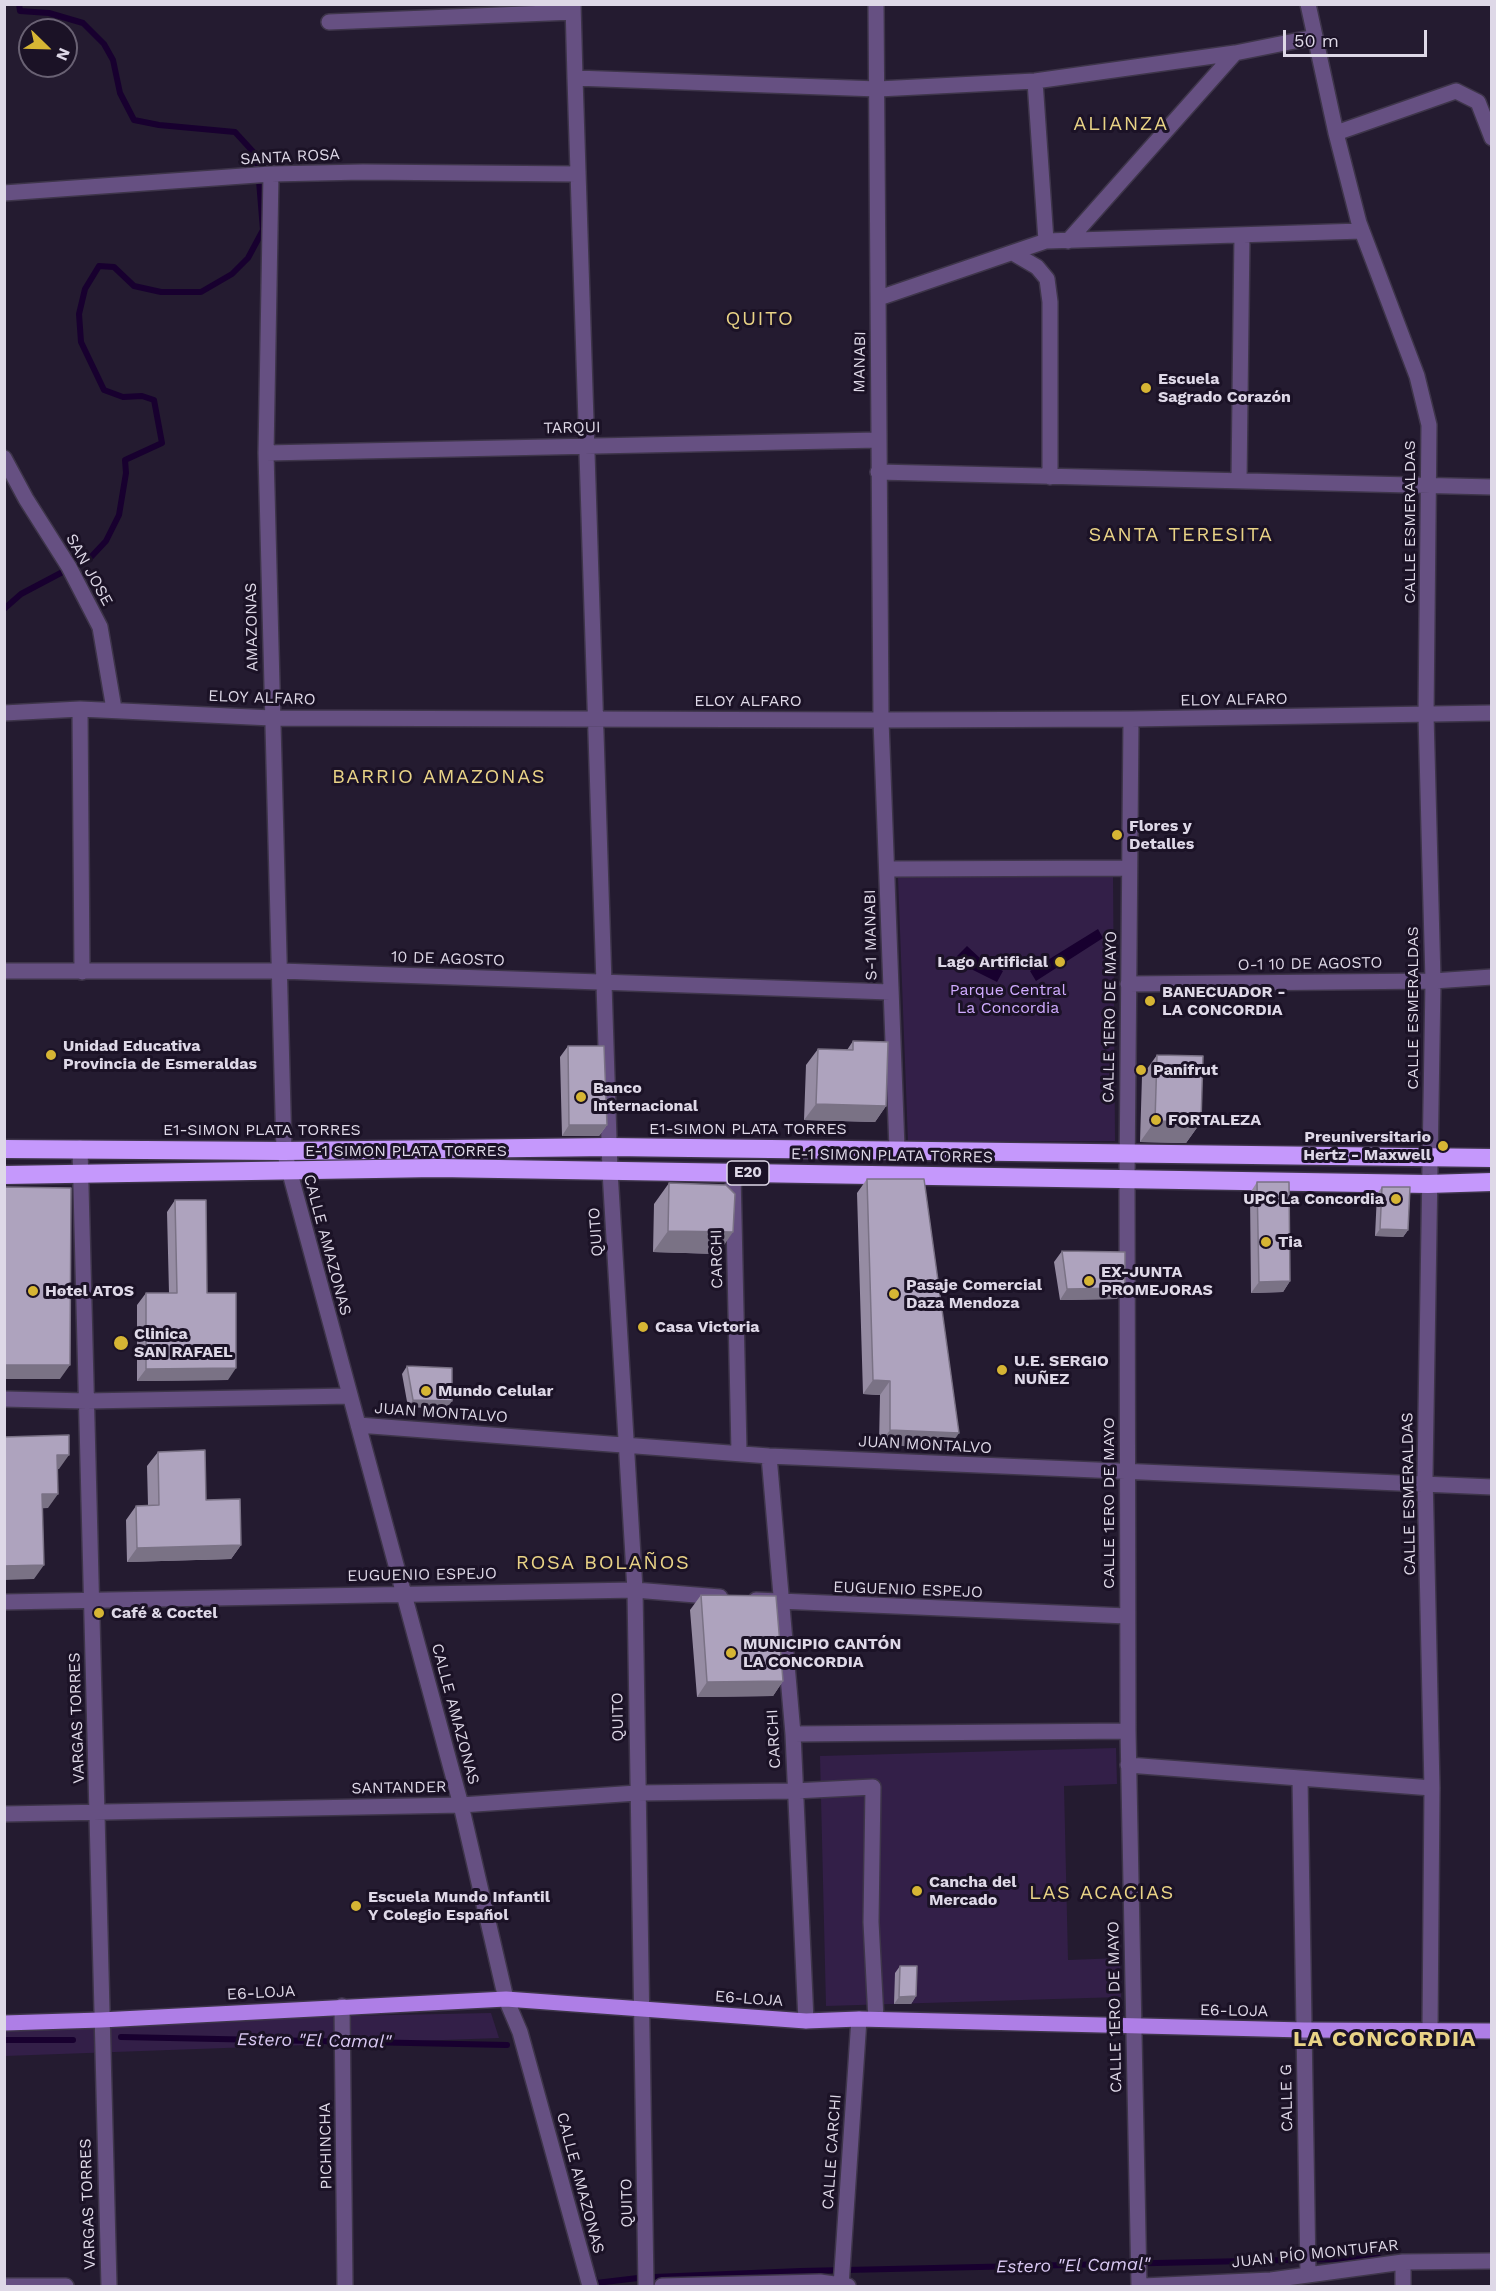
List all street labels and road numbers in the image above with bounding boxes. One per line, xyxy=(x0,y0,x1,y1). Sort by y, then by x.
street label: SANTA ROSA xyxy=(240,145,340,169)
street label: MANABI xyxy=(850,331,870,393)
street label: TARQUI xyxy=(543,418,601,438)
street label: CALLE ESMERALDAS xyxy=(1400,440,1420,604)
street label: SAN JOSE xyxy=(61,531,117,609)
street label: AMAZONAS xyxy=(242,582,262,672)
street label: ELOY ALFARO xyxy=(208,687,316,709)
street label: ELOY ALFARO xyxy=(1180,689,1288,711)
street label: ELOY ALFARO xyxy=(694,691,802,711)
street label: S-1 MANABI xyxy=(861,889,881,981)
street label: CALLE ESMERALDAS xyxy=(1403,926,1423,1090)
street label: CALLE 1ERO DE MAYO xyxy=(1099,931,1121,1103)
street label: 10 DE AGOSTO xyxy=(391,947,505,971)
street label: O-1 10 DE AGOSTO xyxy=(1237,953,1383,975)
street label: E1-SIMON PLATA TORRES xyxy=(649,1119,847,1139)
street label: E1-SIMON PLATA TORRES xyxy=(163,1120,361,1140)
street label: E-1 SIMON PLATA TORRES xyxy=(305,1141,507,1161)
street label: E-1 SIMON PLATA TORRES xyxy=(791,1145,993,1167)
road number: E20 xyxy=(727,1161,769,1185)
street label: CALLE AMAZONAS xyxy=(299,1172,355,1318)
street label: QUITO xyxy=(585,1207,607,1257)
street label: CARCHI xyxy=(707,1229,727,1289)
street label: JUAN MONTALVO xyxy=(374,1399,508,1427)
street label: CALLE ESMERALDAS xyxy=(1398,1412,1420,1576)
street label: CALLE 1ERO DE MAYO xyxy=(1099,1417,1119,1589)
street label: JUAN MONTALVO xyxy=(858,1432,992,1458)
street label: EUGUENIO ESPEJO xyxy=(347,1564,497,1586)
street label: EUGUENIO ESPEJO xyxy=(833,1578,983,1602)
street label: CALLE AMAZONAS xyxy=(427,1641,483,1787)
street label: VARGAS TORRES xyxy=(65,1652,89,1784)
street label: QUITO xyxy=(608,1692,628,1742)
street label: CARCHI xyxy=(763,1709,785,1769)
street label: SANTANDER xyxy=(351,1778,447,1798)
street label: CALLE 1ERO DE MAYO xyxy=(1104,1921,1126,2093)
street label: E6-LOJA xyxy=(226,1982,296,2004)
street label: E6-LOJA xyxy=(714,1987,784,2011)
street label: E6-LOJA xyxy=(1200,2001,1268,2021)
street label: CALLE G xyxy=(1277,2064,1297,2132)
street label: CALLE CARCHI xyxy=(818,2094,846,2210)
street label: PICHINCHA xyxy=(316,2102,336,2190)
street label: CALLE AMAZONAS xyxy=(552,2110,608,2256)
street label: VARGAS TORRES xyxy=(76,2138,100,2270)
street label: QUITO xyxy=(617,2178,637,2228)
street label: JUAN PÍO MONTUFAR xyxy=(1231,2236,1399,2272)

